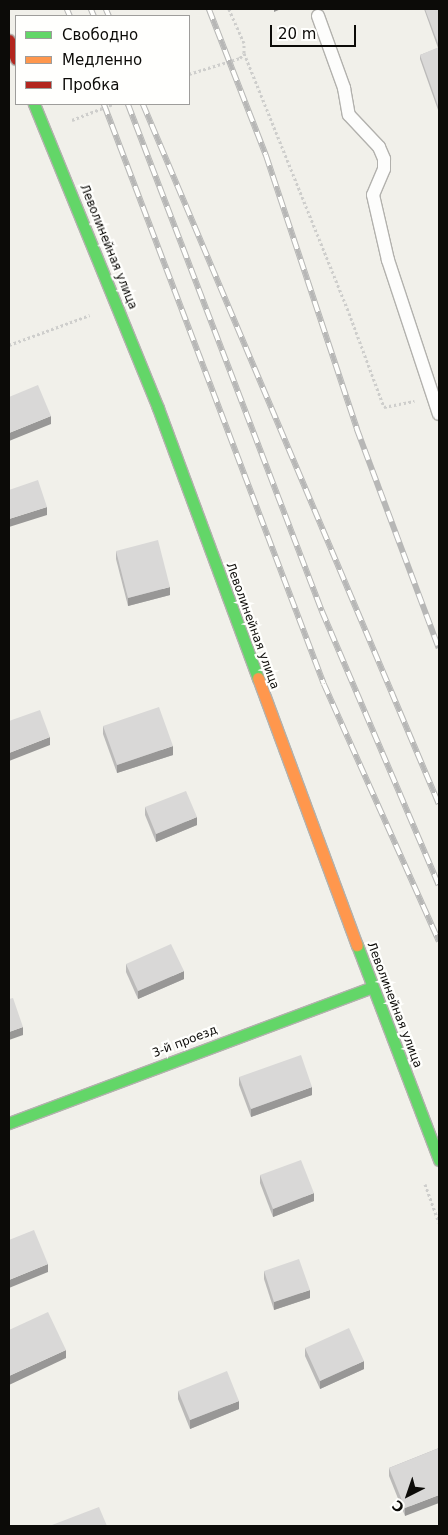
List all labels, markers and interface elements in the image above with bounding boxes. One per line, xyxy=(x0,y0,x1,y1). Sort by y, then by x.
legend xyxy=(15,15,190,105)
scale bar xyxy=(273,15,359,47)
text: 20 m xyxy=(278,25,316,43)
text: Свободно xyxy=(62,26,138,44)
text: Медленно xyxy=(62,51,142,69)
text: Пробка xyxy=(62,76,119,94)
street label: Леволинейная улица xyxy=(76,182,140,312)
street label: Леволинейная улица xyxy=(222,561,282,691)
street label: Леволинейная улица xyxy=(363,940,425,1070)
street label: 3-й проезд xyxy=(150,1023,220,1061)
north arrow xyxy=(383,1470,433,1520)
text: С xyxy=(389,1497,407,1516)

